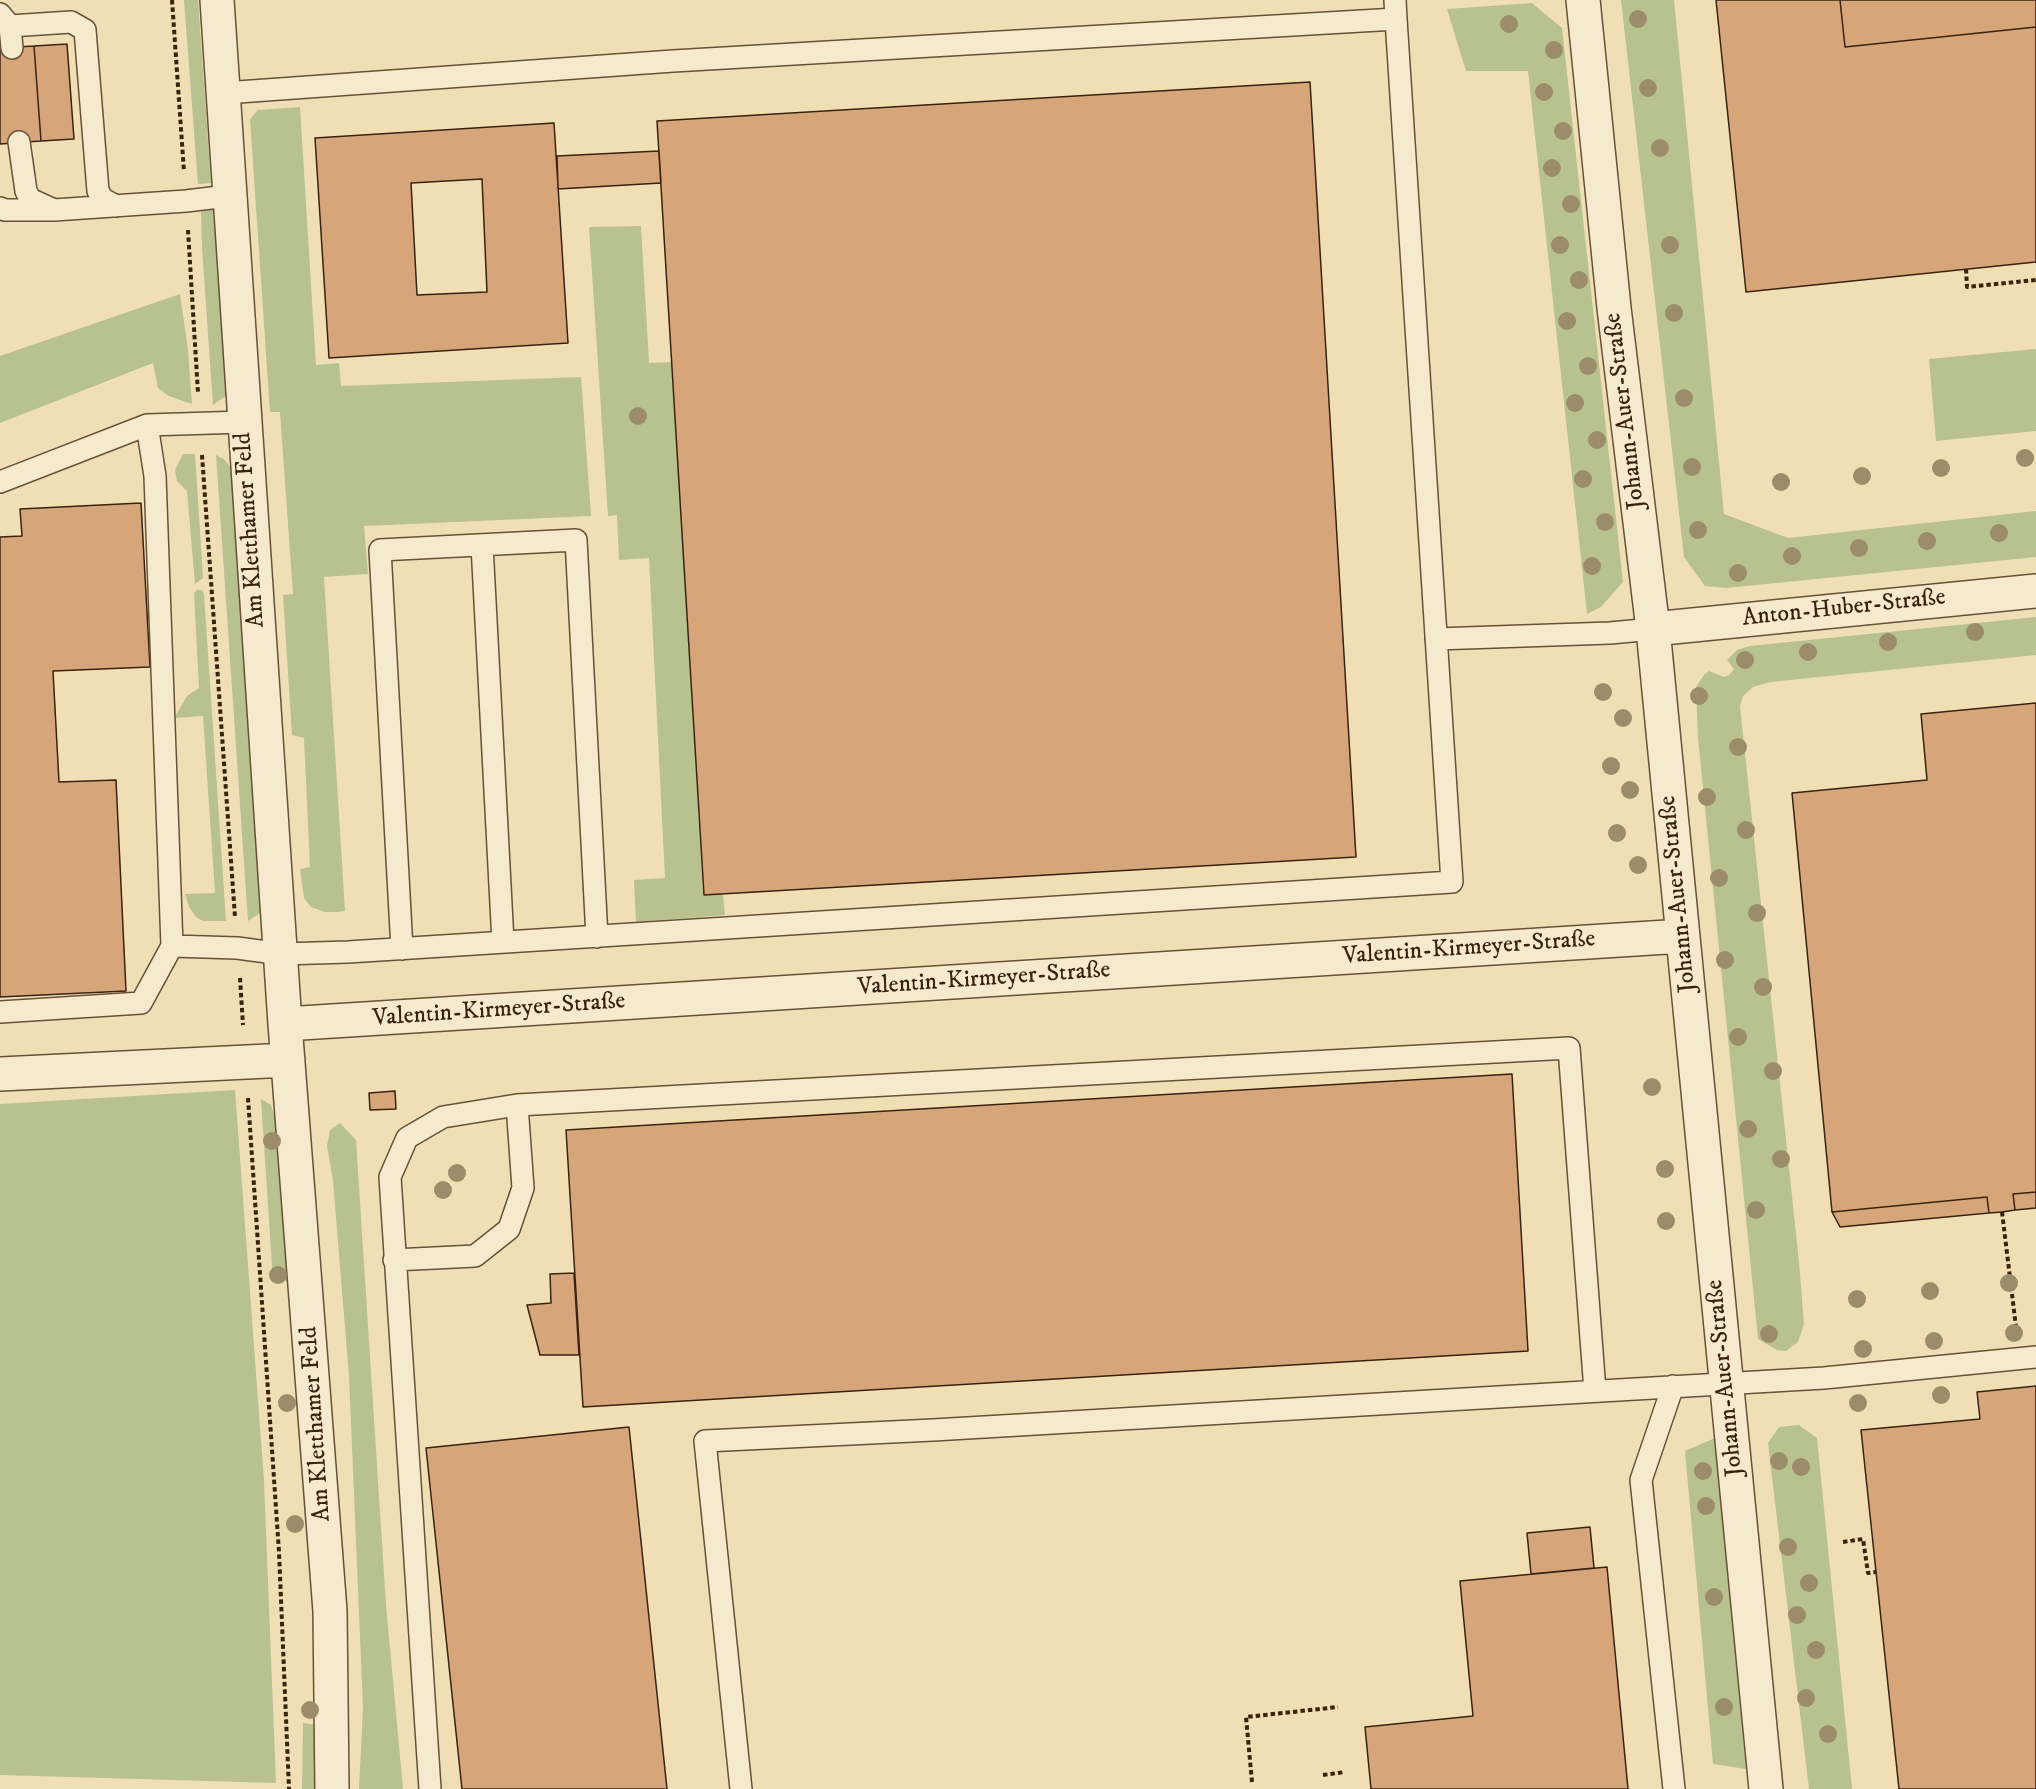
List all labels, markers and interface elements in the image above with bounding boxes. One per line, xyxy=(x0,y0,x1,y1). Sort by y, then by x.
street label: Johann-Auer-Straße xyxy=(1600,311,1652,511)
street label: Am Kletthamer Feld xyxy=(230,431,272,629)
street label: Anton-Huber-Straße xyxy=(1741,584,1947,634)
street label: Johann-Auer-Straße xyxy=(1654,794,1704,994)
street label: Valentin-Kirmeyer-Straße xyxy=(1342,926,1596,972)
street label: Valentin-Kirmeyer-Straße xyxy=(857,957,1111,1003)
street label: Valentin-Kirmeyer-Straße xyxy=(372,988,626,1034)
street label: Johann-Auer-Straße xyxy=(1701,1278,1751,1478)
street label: Am Kletthamer Feld xyxy=(296,1325,338,1523)

